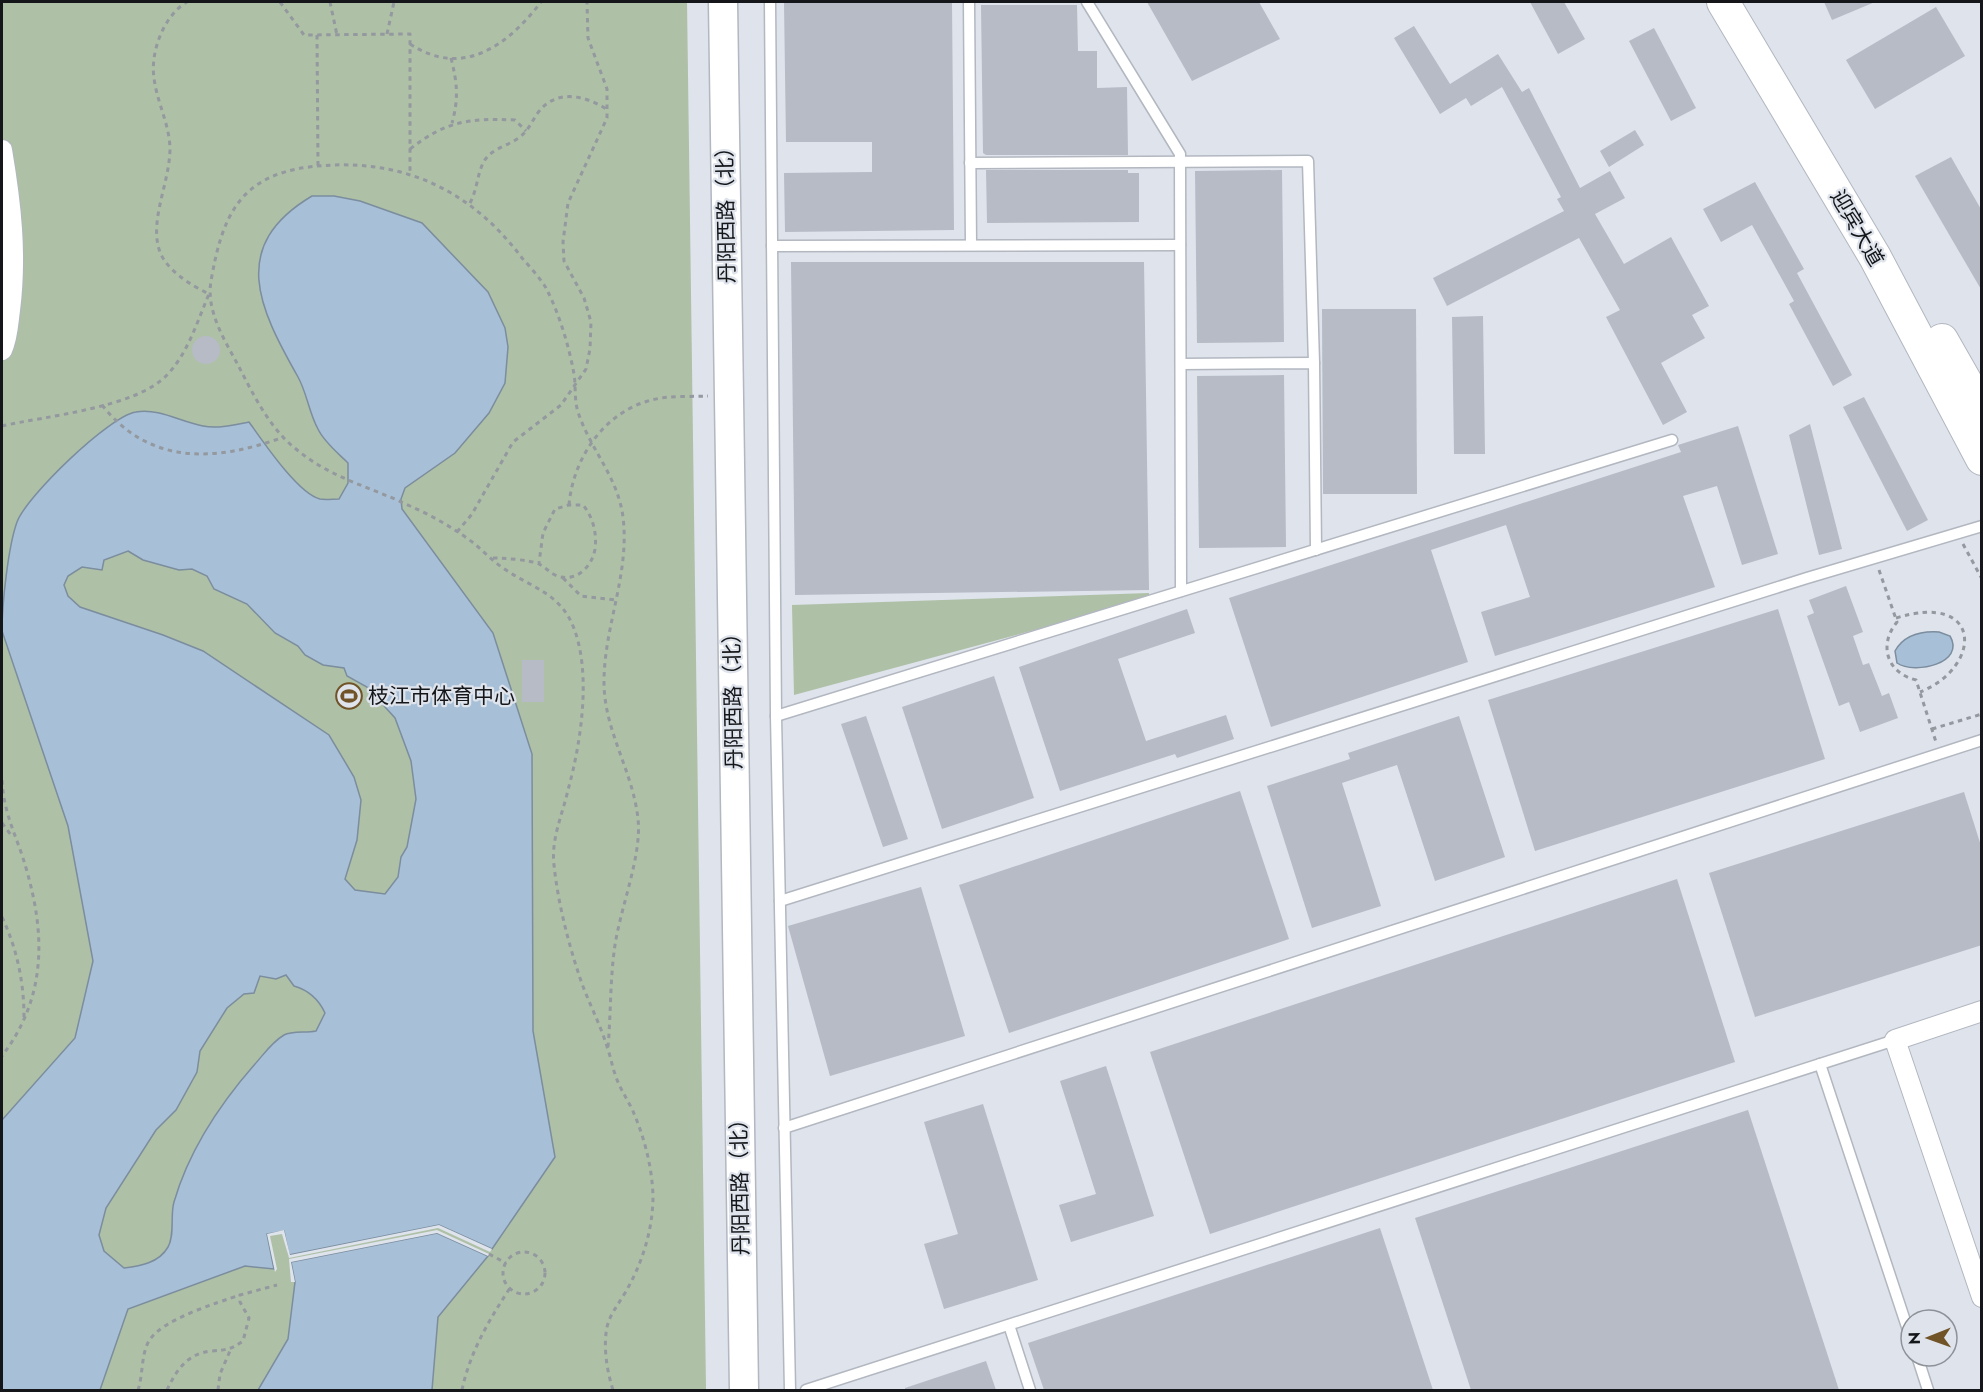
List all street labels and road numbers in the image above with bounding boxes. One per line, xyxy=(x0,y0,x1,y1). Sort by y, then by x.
street label: 丹阳西路（北） xyxy=(710,136,742,284)
street label: 迎宾大道 xyxy=(1823,184,1891,272)
street label: 丹阳西路（北） xyxy=(717,622,749,770)
street label: 丹阳西路（北） xyxy=(724,1108,756,1256)

